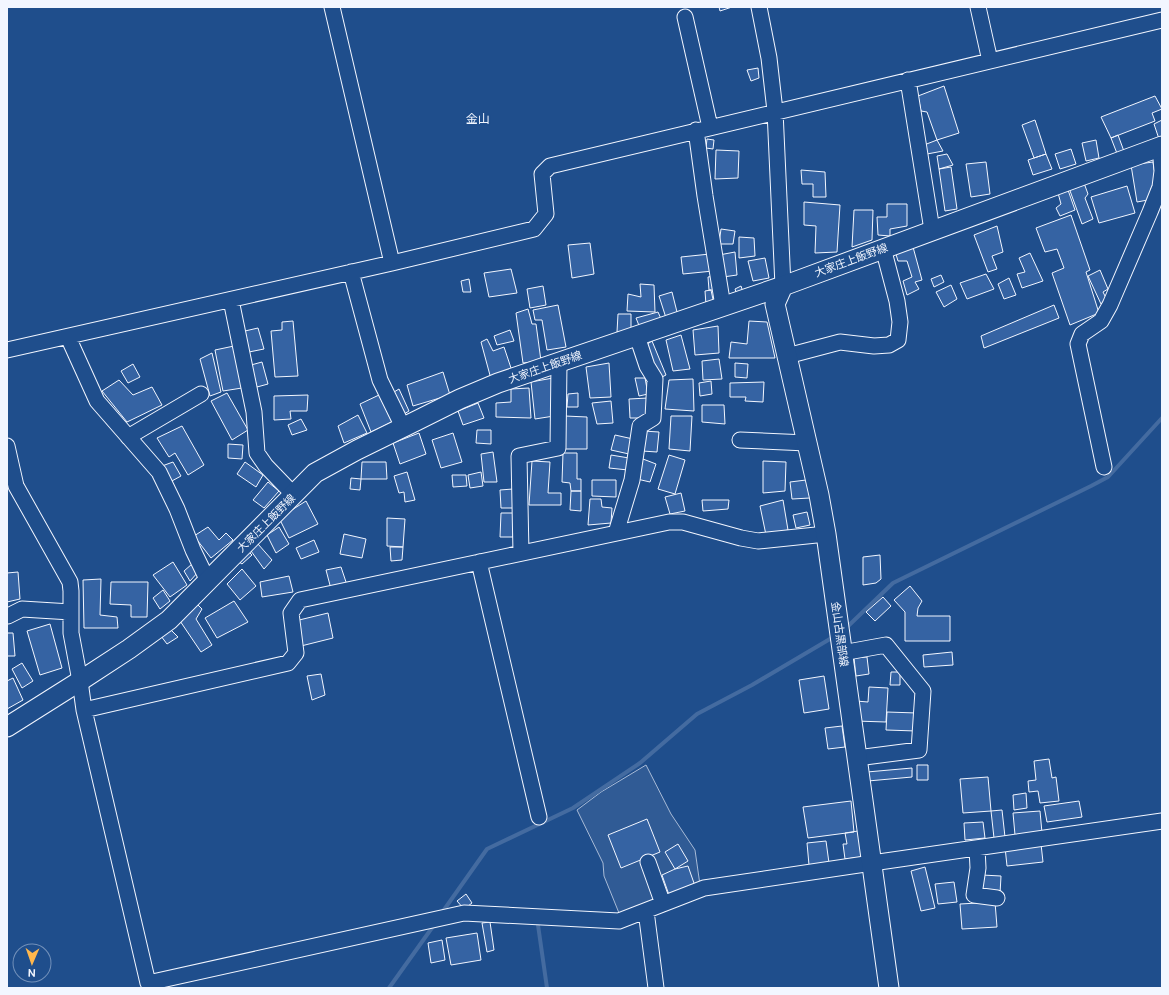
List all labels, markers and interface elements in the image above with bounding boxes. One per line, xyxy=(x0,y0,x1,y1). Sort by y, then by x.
district label: 金山 xyxy=(466,112,490,125)
street label: 大家庄上飯野線 xyxy=(813,241,889,279)
street label: 大家庄上飯野線 xyxy=(507,349,583,385)
street label: 大家庄上飯野線 xyxy=(235,492,297,554)
street label: 金山古黒部線 xyxy=(829,600,851,668)
north arrow xyxy=(12,943,52,983)
text: N xyxy=(27,967,36,979)

